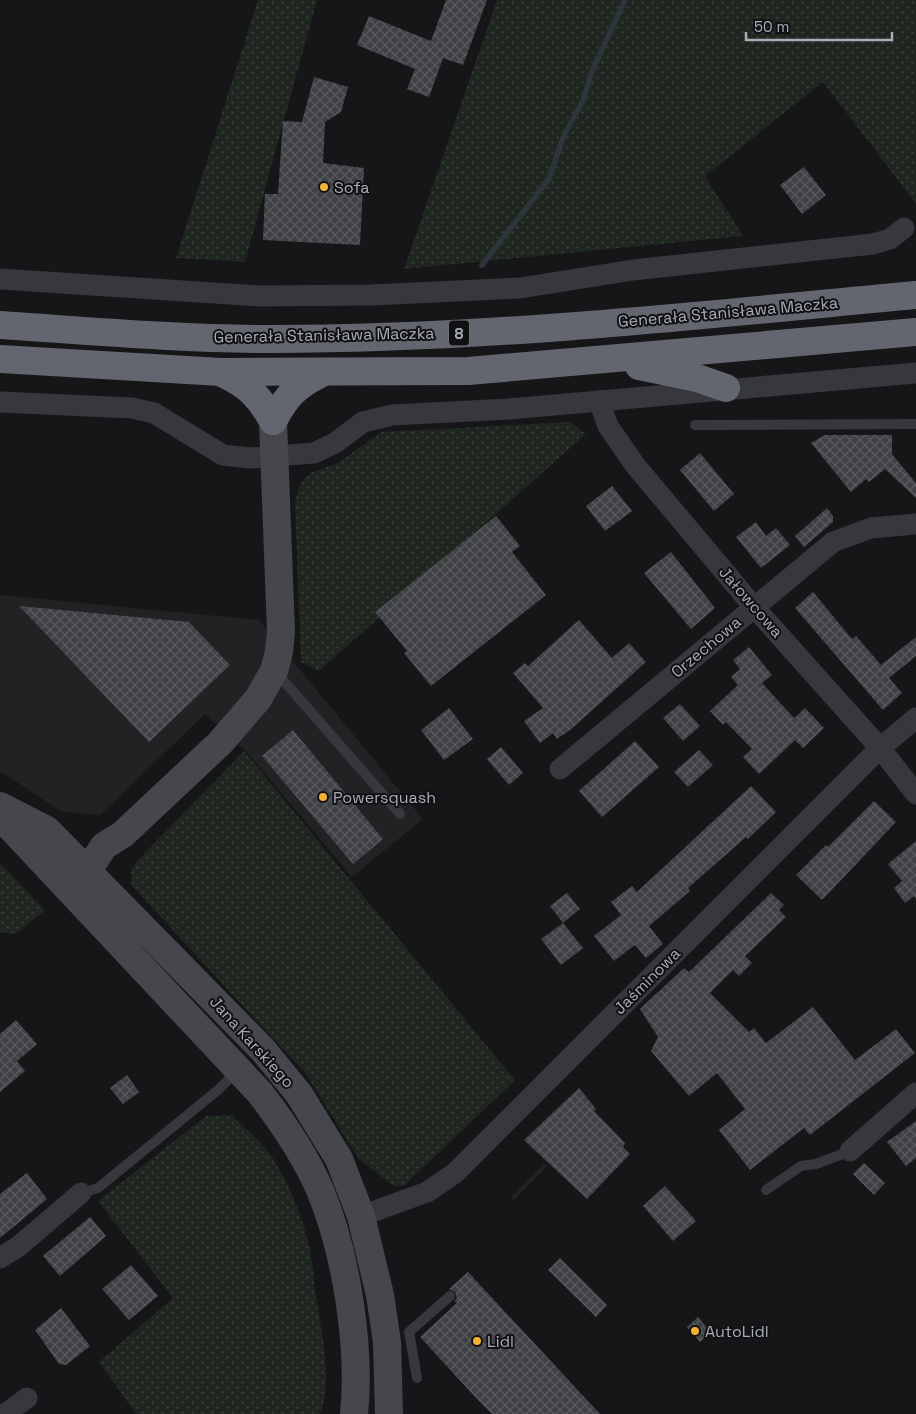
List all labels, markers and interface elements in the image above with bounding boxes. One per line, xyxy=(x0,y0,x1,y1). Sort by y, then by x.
scale bar xyxy=(746,10,892,42)
text: 50 m xyxy=(754,17,789,36)
place label: Sofa xyxy=(334,177,370,198)
marker: Sofa xyxy=(318,181,330,193)
street label: Generała Stanisława Maczka xyxy=(617,292,839,332)
road number: 8 xyxy=(449,320,469,346)
street label: Generała Stanisława Maczka xyxy=(213,323,435,347)
street label: Jałowcowa xyxy=(714,562,788,642)
street label: Orzechowa xyxy=(667,612,745,682)
place label: Powersquash xyxy=(333,787,436,808)
marker: Powersquash xyxy=(317,791,329,803)
street label: Jaśminowa xyxy=(609,943,685,1019)
street label: Jana Karskiego xyxy=(205,992,299,1092)
place label: AutoLidl xyxy=(705,1321,769,1342)
marker: AutoLidl xyxy=(689,1325,701,1337)
place label: Lidl xyxy=(487,1331,514,1352)
marker: Lidl xyxy=(471,1335,483,1347)

